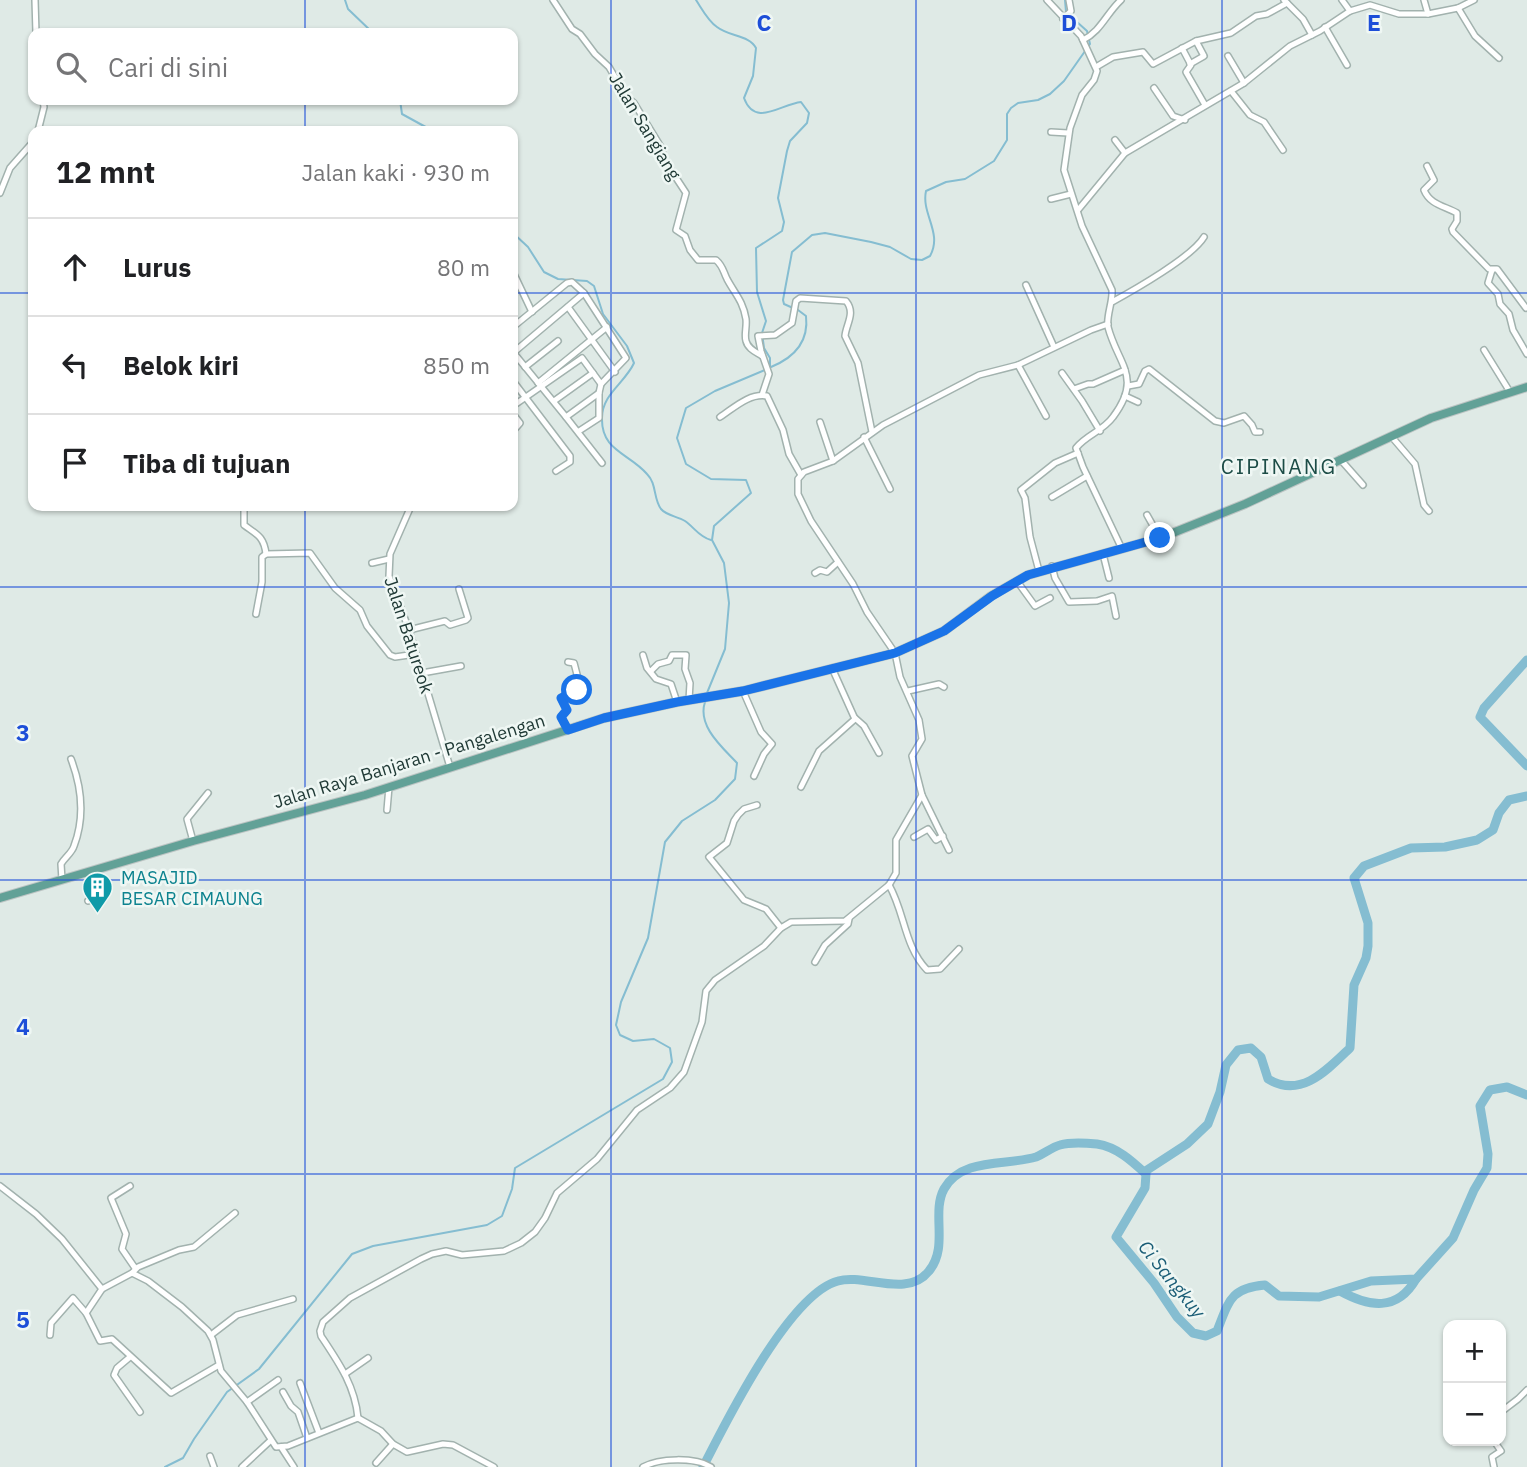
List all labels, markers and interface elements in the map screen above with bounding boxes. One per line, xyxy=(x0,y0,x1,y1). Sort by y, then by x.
text: C xyxy=(757,7,772,37)
text: D xyxy=(1061,7,1077,37)
text: E xyxy=(1367,7,1381,37)
search box xyxy=(28,28,518,105)
icon: search xyxy=(52,48,90,86)
text: Cari di sini xyxy=(108,50,228,84)
street label: Jalan Sangiang xyxy=(604,68,686,184)
text: 12 mnt xyxy=(56,152,155,191)
text: Jalan kaki · 930 m xyxy=(302,157,490,187)
icon: ahead xyxy=(56,248,94,286)
text: Lurus xyxy=(123,250,191,284)
text: 80 m xyxy=(437,252,490,282)
icon: left xyxy=(56,346,94,384)
text: Belok kiri xyxy=(123,348,239,382)
text: 850 m xyxy=(423,350,490,380)
icon: arrive xyxy=(56,444,94,482)
text: Tiba di tujuan xyxy=(123,446,290,480)
district label: CIPINANG xyxy=(1221,452,1337,480)
route end xyxy=(1144,522,1175,553)
street label: Jalan Batureok xyxy=(379,574,439,697)
route start xyxy=(561,674,592,705)
street label: Jalan Raya Banjaran - Pangalengan xyxy=(270,709,548,813)
text: 3 xyxy=(16,717,30,747)
place label: MASAJID BESAR CIMAUNG xyxy=(121,866,263,910)
building icon: MASAJID BESAR CIMAUNG xyxy=(81,870,115,914)
text: 4 xyxy=(16,1011,30,1041)
water label: Ci Sangkuy xyxy=(1133,1235,1211,1323)
text: 5 xyxy=(16,1304,30,1334)
map controls xyxy=(1443,1320,1506,1446)
button: + xyxy=(1443,1320,1506,1383)
button: − xyxy=(1443,1383,1506,1446)

